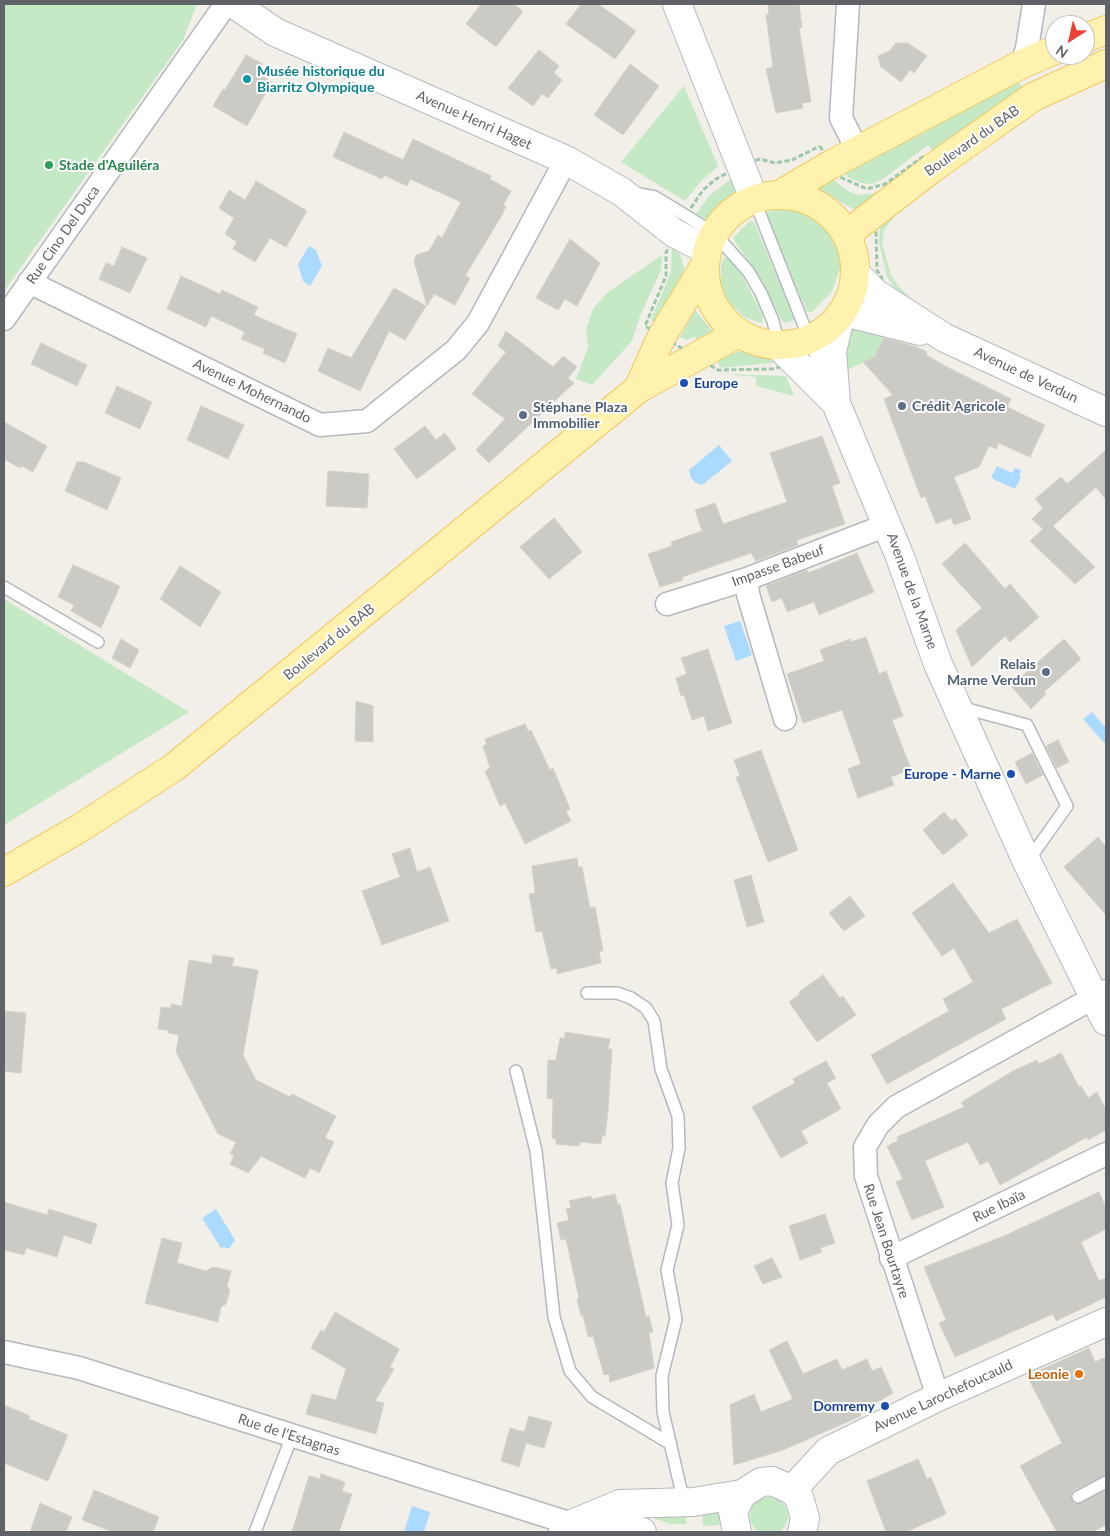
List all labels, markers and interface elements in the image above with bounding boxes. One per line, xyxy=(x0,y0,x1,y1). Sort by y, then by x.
north arrow xyxy=(1045,15,1095,65)
text: N xyxy=(1052,42,1071,62)
place label: Musée historique du Biarritz Olympique xyxy=(257,63,385,95)
marker: Musée historique du Biarritz Olympique xyxy=(241,73,253,85)
street label: Avenue Henri Haget xyxy=(414,87,534,153)
street label: Boulevard du BAB xyxy=(921,102,1023,180)
place label: Stade d'Aguiléra xyxy=(59,157,159,173)
marker: Stade d'Aguiléra xyxy=(43,159,55,171)
street label: Rue Cino Del Duca xyxy=(23,183,103,287)
street label: Avenue de Verdun xyxy=(971,344,1081,406)
street label: Avenue Mohernando xyxy=(190,355,314,427)
place label: Europe xyxy=(694,375,738,391)
marker: Europe xyxy=(678,377,690,389)
place label: Crédit Agricole xyxy=(912,398,1005,414)
place label: Stéphane Plaza Immobilier xyxy=(533,399,627,432)
marker: Crédit Agricole xyxy=(896,400,908,412)
marker: Stéphane Plaza Immobilier xyxy=(517,409,529,421)
street label: Avenue de la Marne xyxy=(883,531,941,651)
street label: Impasse Babeuf xyxy=(730,542,826,590)
street label: Boulevard du BAB xyxy=(280,600,378,684)
place label: Relais Marne Verdun xyxy=(947,656,1036,689)
marker: Relais Marne Verdun xyxy=(1040,666,1052,678)
place label: Europe - Marne xyxy=(904,766,1001,782)
marker: Europe - Marne xyxy=(1005,768,1017,780)
street label: Rue Jean Bourtayre xyxy=(860,1181,912,1301)
street label: Rue Ibaïa xyxy=(970,1186,1028,1226)
street label: Avenue Larochefoucauld xyxy=(871,1356,1015,1436)
place label: Leonie xyxy=(1028,1366,1069,1382)
marker: Leonie xyxy=(1073,1368,1085,1380)
place label: Domremy xyxy=(813,1398,875,1414)
marker: Domremy xyxy=(879,1400,891,1412)
street label: Rue de l'Estagnas xyxy=(236,1411,342,1459)

